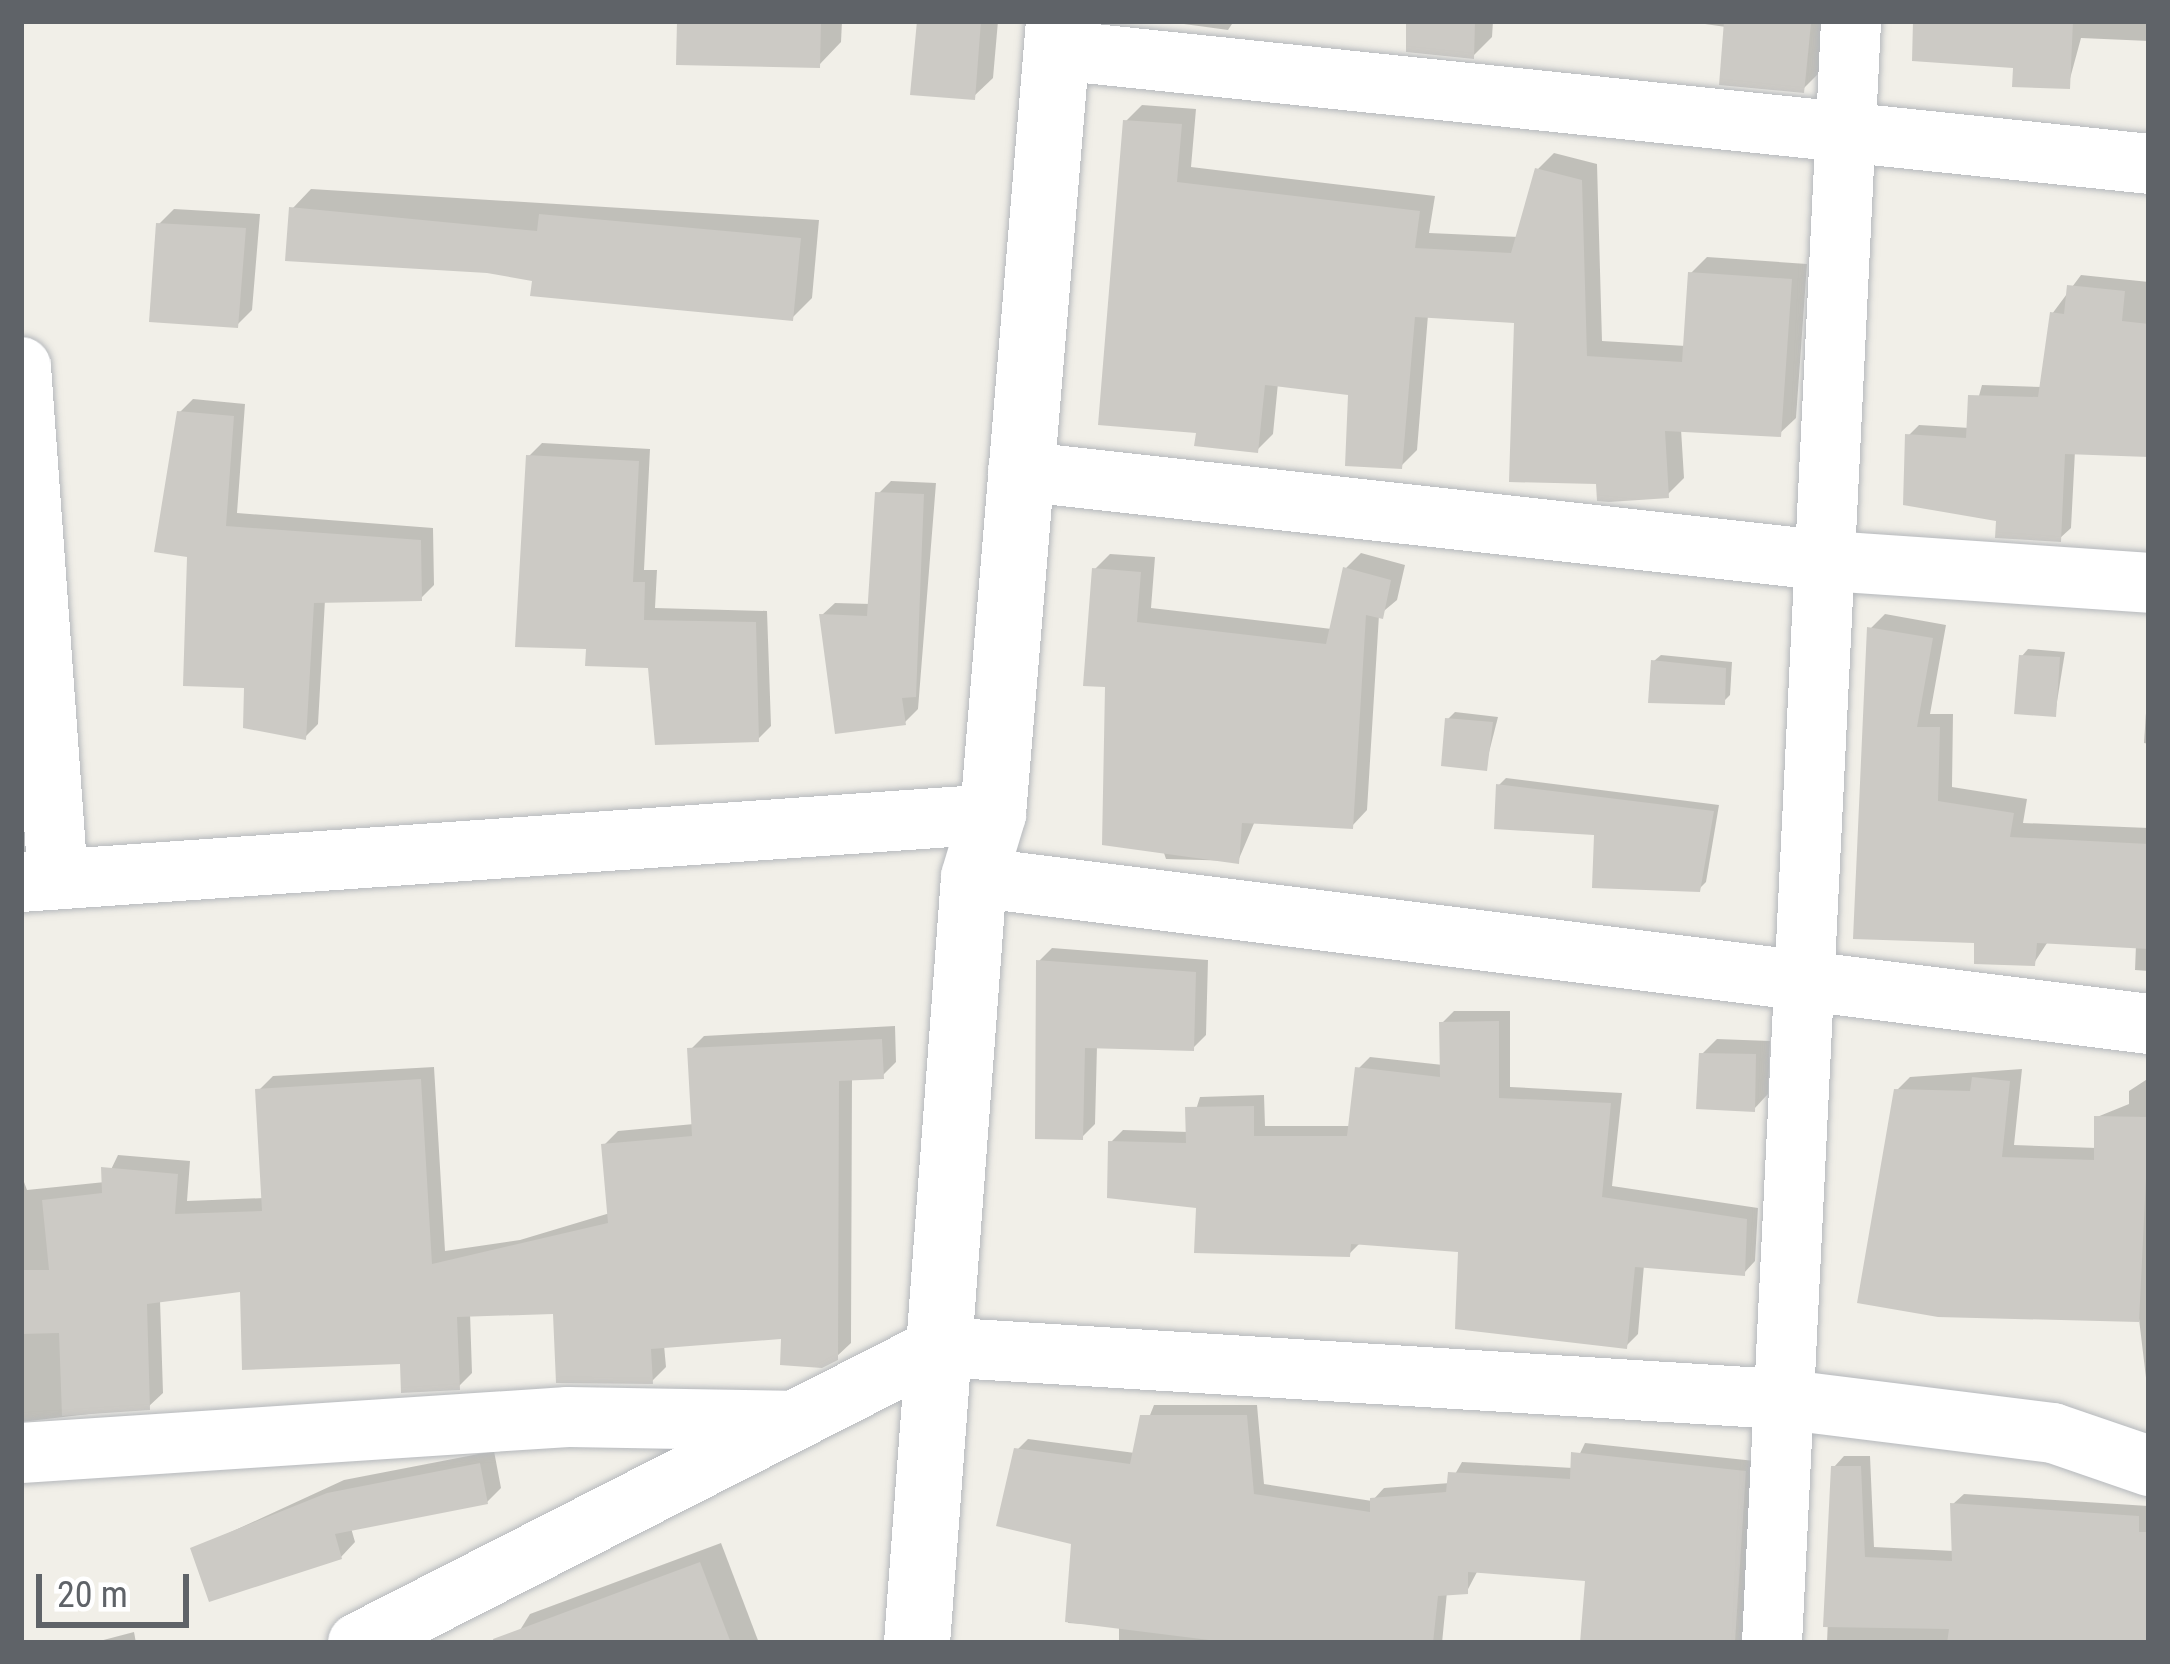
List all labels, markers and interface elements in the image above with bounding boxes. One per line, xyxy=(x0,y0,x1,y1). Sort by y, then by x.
scale bar xyxy=(42,1550,195,1624)
text: 20 m xyxy=(57,1574,128,1616)

